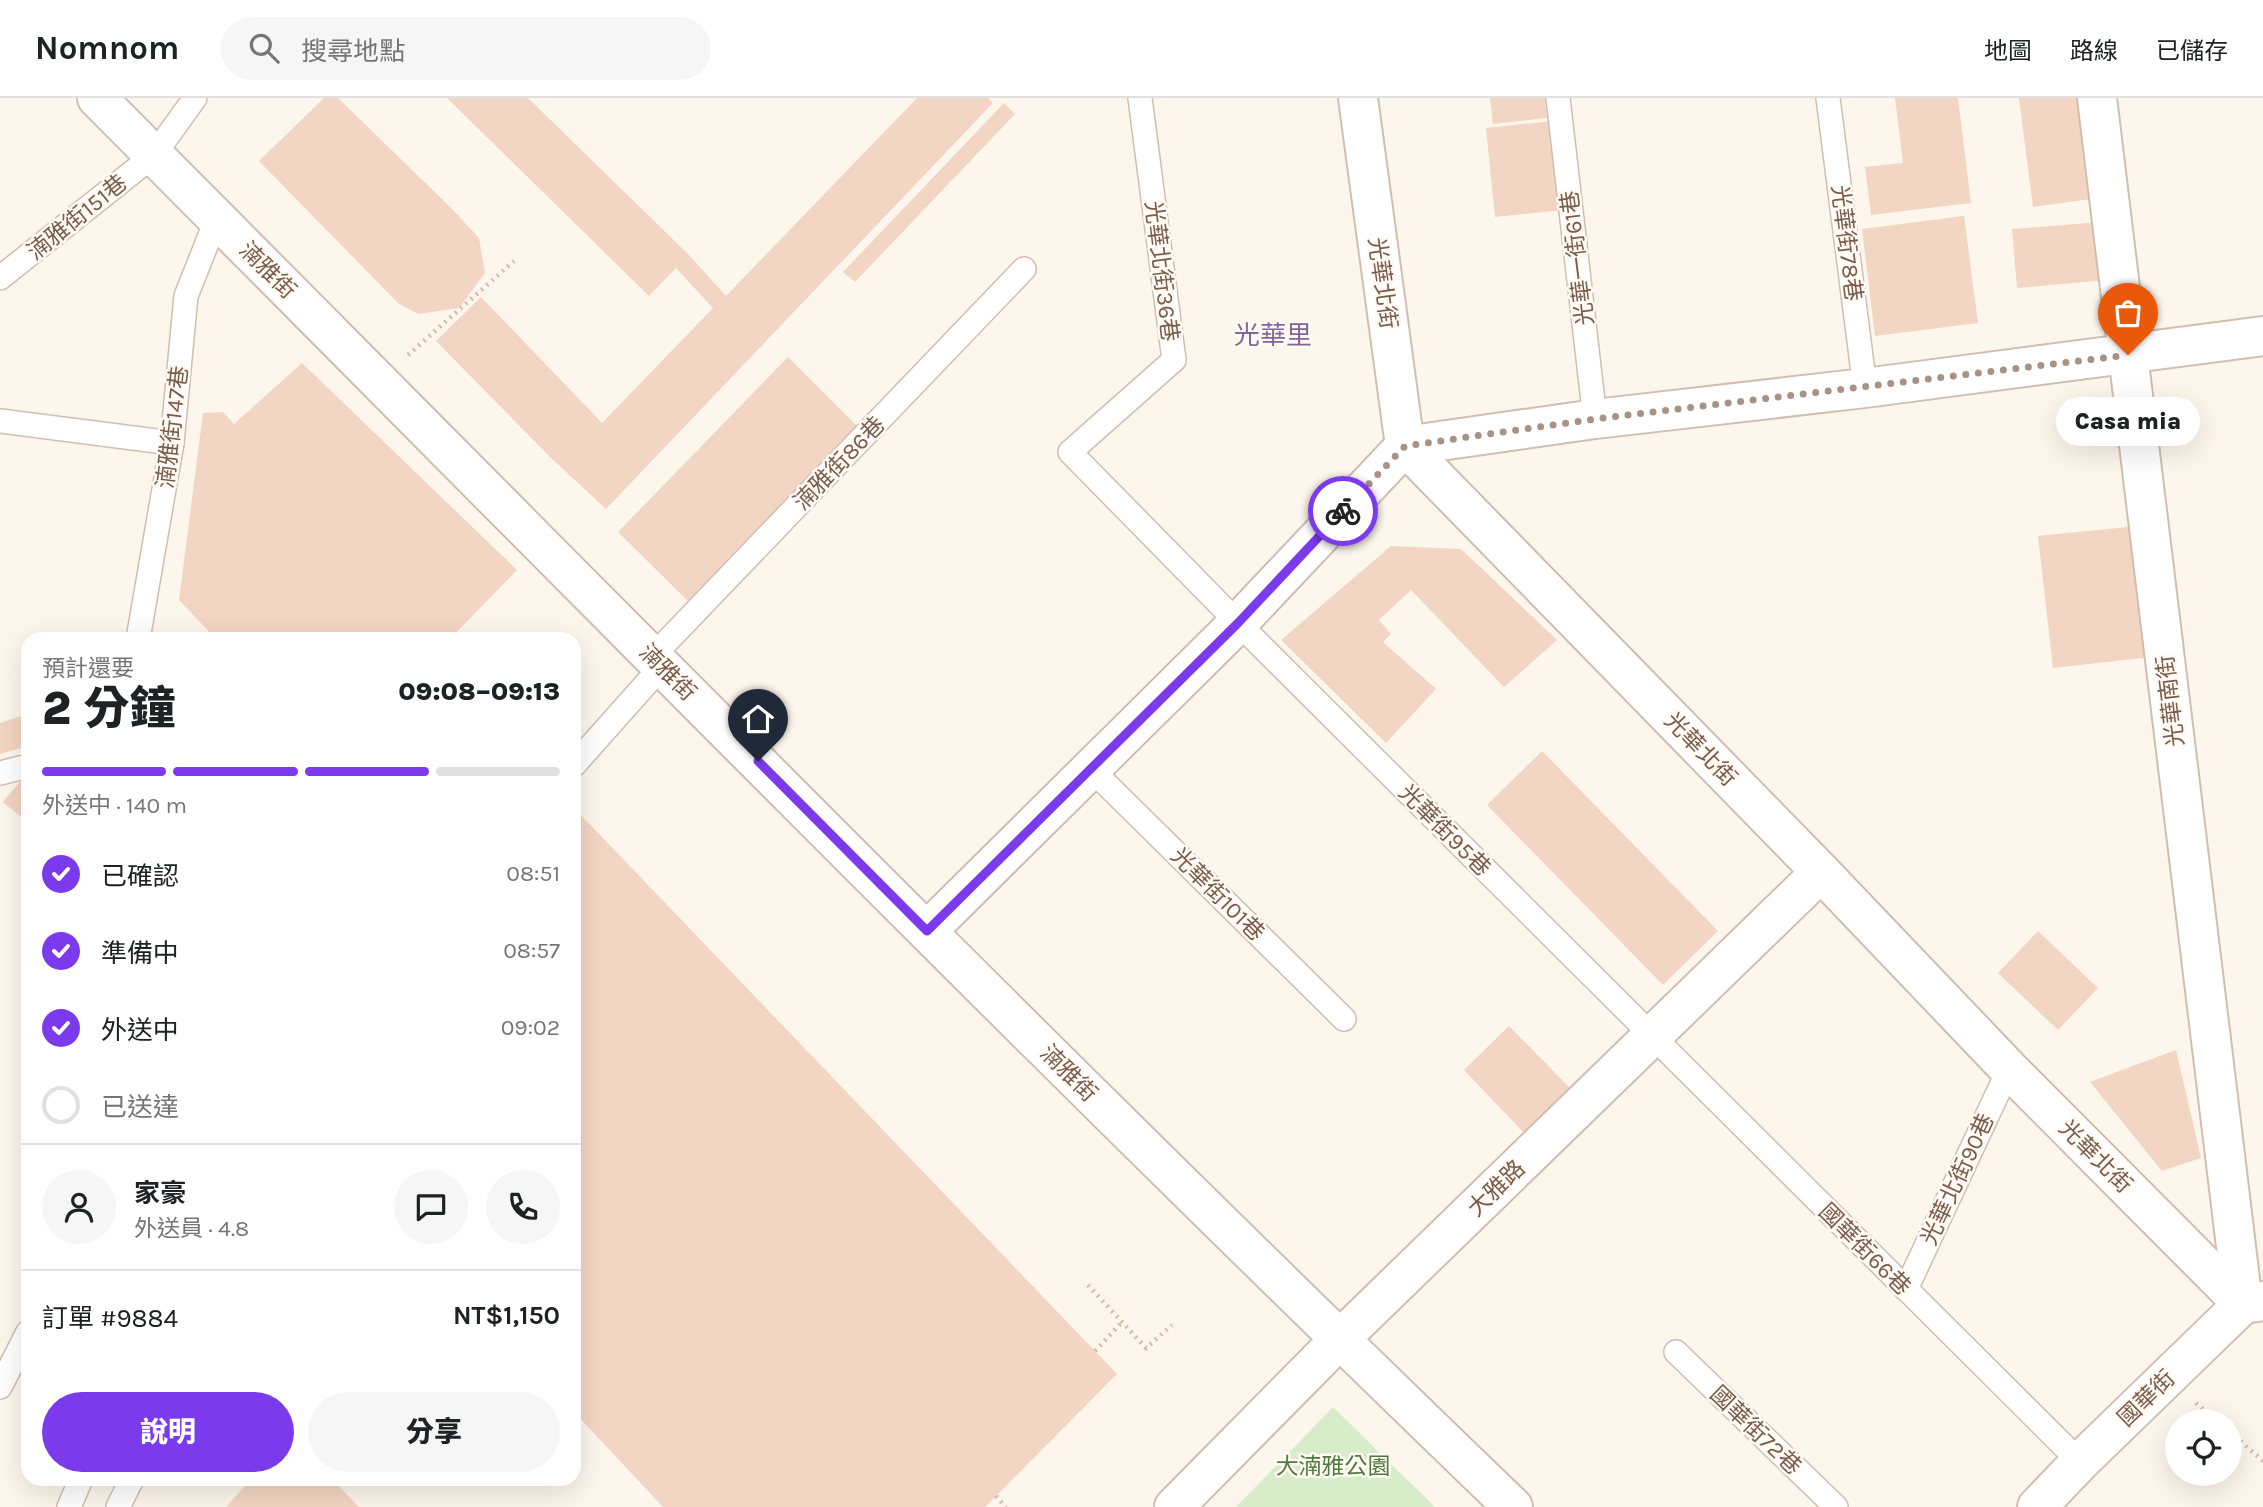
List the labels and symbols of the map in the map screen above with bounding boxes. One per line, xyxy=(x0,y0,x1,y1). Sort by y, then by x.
street label: 湳雅街151巷 xyxy=(22,169,133,266)
street label: 光華街78巷 xyxy=(1826,183,1867,303)
street label: 光華一街61巷 xyxy=(1556,189,1599,327)
street label: 光華北街36巷 xyxy=(1139,199,1184,343)
street label: 湳雅街 xyxy=(234,236,302,304)
street label: 光華北街 xyxy=(1363,236,1402,331)
pin xyxy=(2098,283,2158,355)
district label: 光華里 xyxy=(1234,320,1312,351)
street label: 湳雅街147巷 xyxy=(152,364,193,490)
callout: Casa mia xyxy=(2056,397,2200,446)
street label: 湳雅街86巷 xyxy=(788,411,891,516)
courier xyxy=(1308,476,1378,546)
street label: 湳雅街 xyxy=(634,638,702,706)
street label: 光華南街 xyxy=(2151,654,2190,748)
pin xyxy=(728,689,788,761)
street label: 光華北街 xyxy=(1659,707,1742,792)
street label: 光華街95巷 xyxy=(1393,779,1496,882)
street label: 光華街101巷 xyxy=(1165,842,1270,947)
street label: 湳雅街 xyxy=(1035,1039,1103,1107)
street label: 光華北街90巷 xyxy=(1915,1109,2000,1249)
street label: 光華北街 xyxy=(2054,1114,2138,1198)
street label: 大雅路 xyxy=(1462,1155,1531,1222)
street label: 國華街66巷 xyxy=(1813,1198,1916,1301)
street label: 國華街 xyxy=(2112,1365,2181,1432)
street label: 國華街72巷 xyxy=(1705,1380,1807,1480)
park label: 大湳雅公園 xyxy=(1276,1453,1391,1480)

